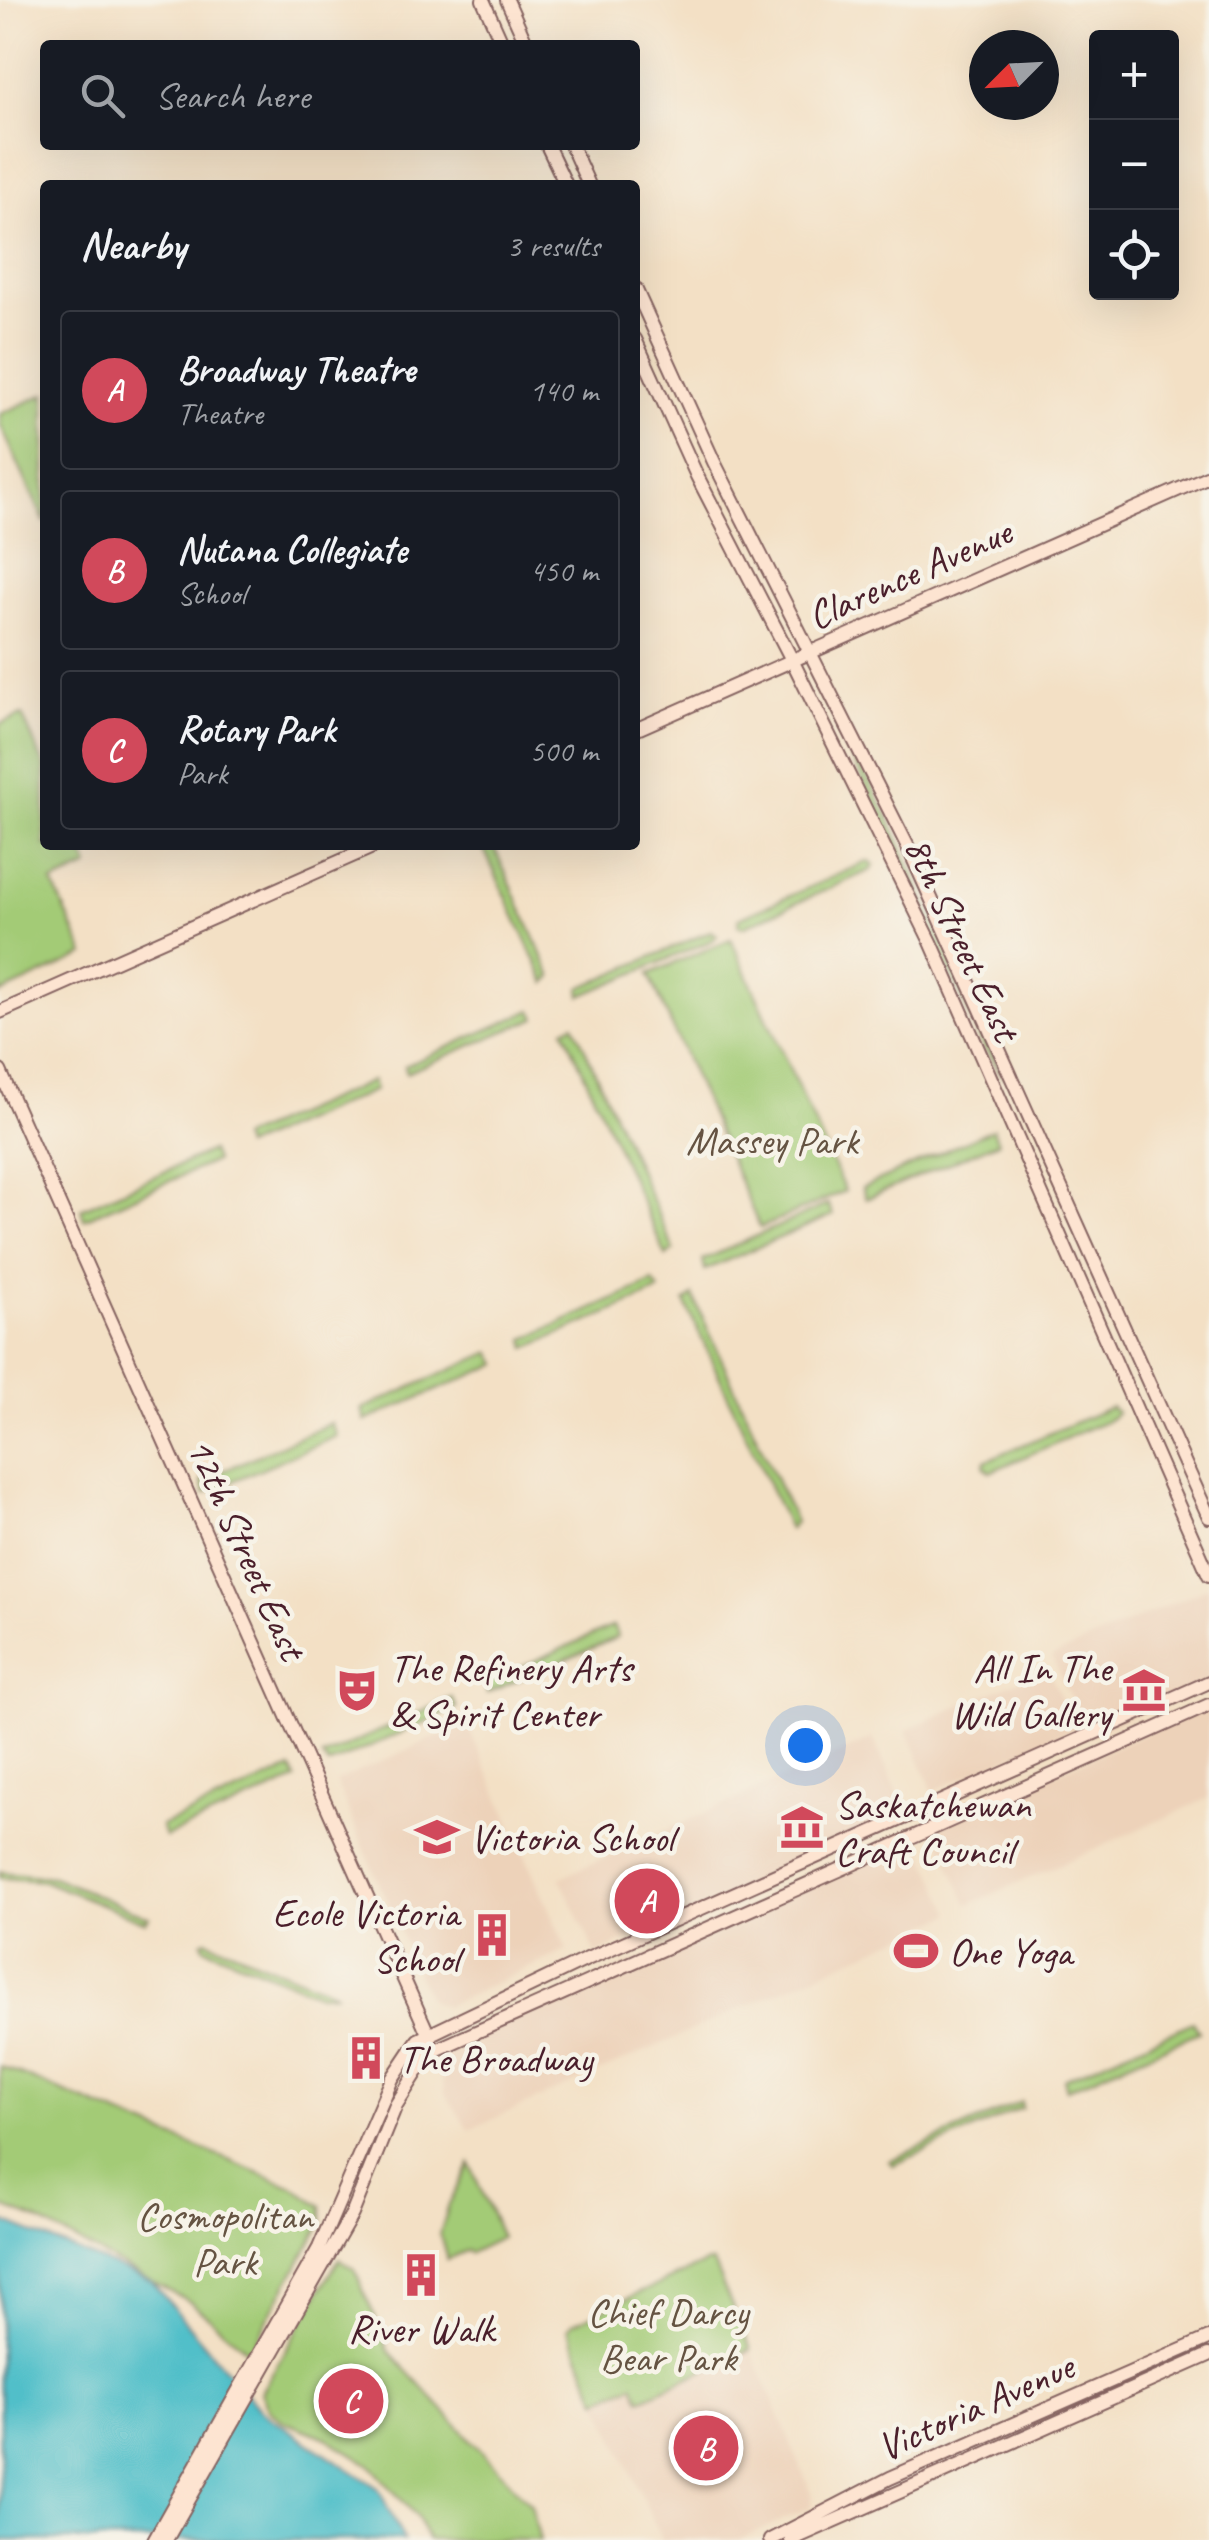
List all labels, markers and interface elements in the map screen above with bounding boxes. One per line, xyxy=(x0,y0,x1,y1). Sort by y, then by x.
north arrow xyxy=(969,30,1059,120)
map controls xyxy=(1089,30,1179,300)
button: + xyxy=(1089,30,1179,120)
search box xyxy=(40,40,640,150)
icon: search xyxy=(75,68,130,123)
text: Search here xyxy=(155,72,310,119)
button: − xyxy=(1089,120,1179,210)
button: locate xyxy=(1089,210,1179,300)
text: Nearby xyxy=(80,219,186,272)
text: 3 results xyxy=(506,225,600,266)
text: Broadway Theatre xyxy=(177,346,415,393)
text: A xyxy=(106,370,123,411)
text: 140 m xyxy=(529,370,598,411)
text: Theatre xyxy=(177,393,263,434)
street label: Clarence Avenue xyxy=(800,506,1022,641)
text: Nutana Collegiate xyxy=(177,526,407,573)
text: B xyxy=(106,550,123,591)
text: 450 m xyxy=(529,550,598,591)
text: School xyxy=(177,573,246,614)
text: Rotary Park xyxy=(177,706,335,753)
text: C xyxy=(107,730,122,771)
text: 500 m xyxy=(529,730,598,771)
text: Park xyxy=(177,753,228,794)
street label: 8th Street East xyxy=(893,828,1033,1052)
park label: Massey Park xyxy=(686,1116,861,1166)
street label: 12th Street East xyxy=(175,1430,319,1670)
place label: The Refinery Arts & Spirit Center xyxy=(390,1643,635,1739)
place label: All In The Wild Gallery xyxy=(951,1643,1114,1739)
theatre icon: The Refinery Arts & Spirit Center xyxy=(333,1666,381,1714)
museum icon: All In The Wild Gallery xyxy=(1120,1666,1168,1714)
your location xyxy=(780,1720,831,1771)
place label: Saskatchewan Craft Council xyxy=(835,1780,1032,1876)
museum icon: Saskatchewan Craft Council xyxy=(778,1803,826,1851)
school or university icon: Victoria School xyxy=(413,1813,461,1861)
place label: Victoria School xyxy=(470,1813,680,1863)
pin: A xyxy=(614,1864,680,1938)
place label: Ecole Victoria School xyxy=(272,1888,465,1984)
building icon: Ecole Victoria School xyxy=(468,1911,516,1959)
sports icon: One Yoga xyxy=(892,1927,940,1975)
place label: One Yoga xyxy=(949,1927,1076,1977)
building icon: The Broadway xyxy=(342,2034,390,2082)
place label: The Broadway xyxy=(399,2034,595,2084)
park label: Cosmopolitan Park xyxy=(137,2191,315,2287)
building icon: River Walk xyxy=(397,2251,445,2299)
park label: Chief Darcy Bear Park xyxy=(588,2287,751,2383)
place label: River Walk xyxy=(348,2304,498,2354)
street label: Victoria Avenue xyxy=(869,2340,1084,2472)
pin: C xyxy=(318,2364,384,2438)
pin: B xyxy=(674,2410,738,2486)

